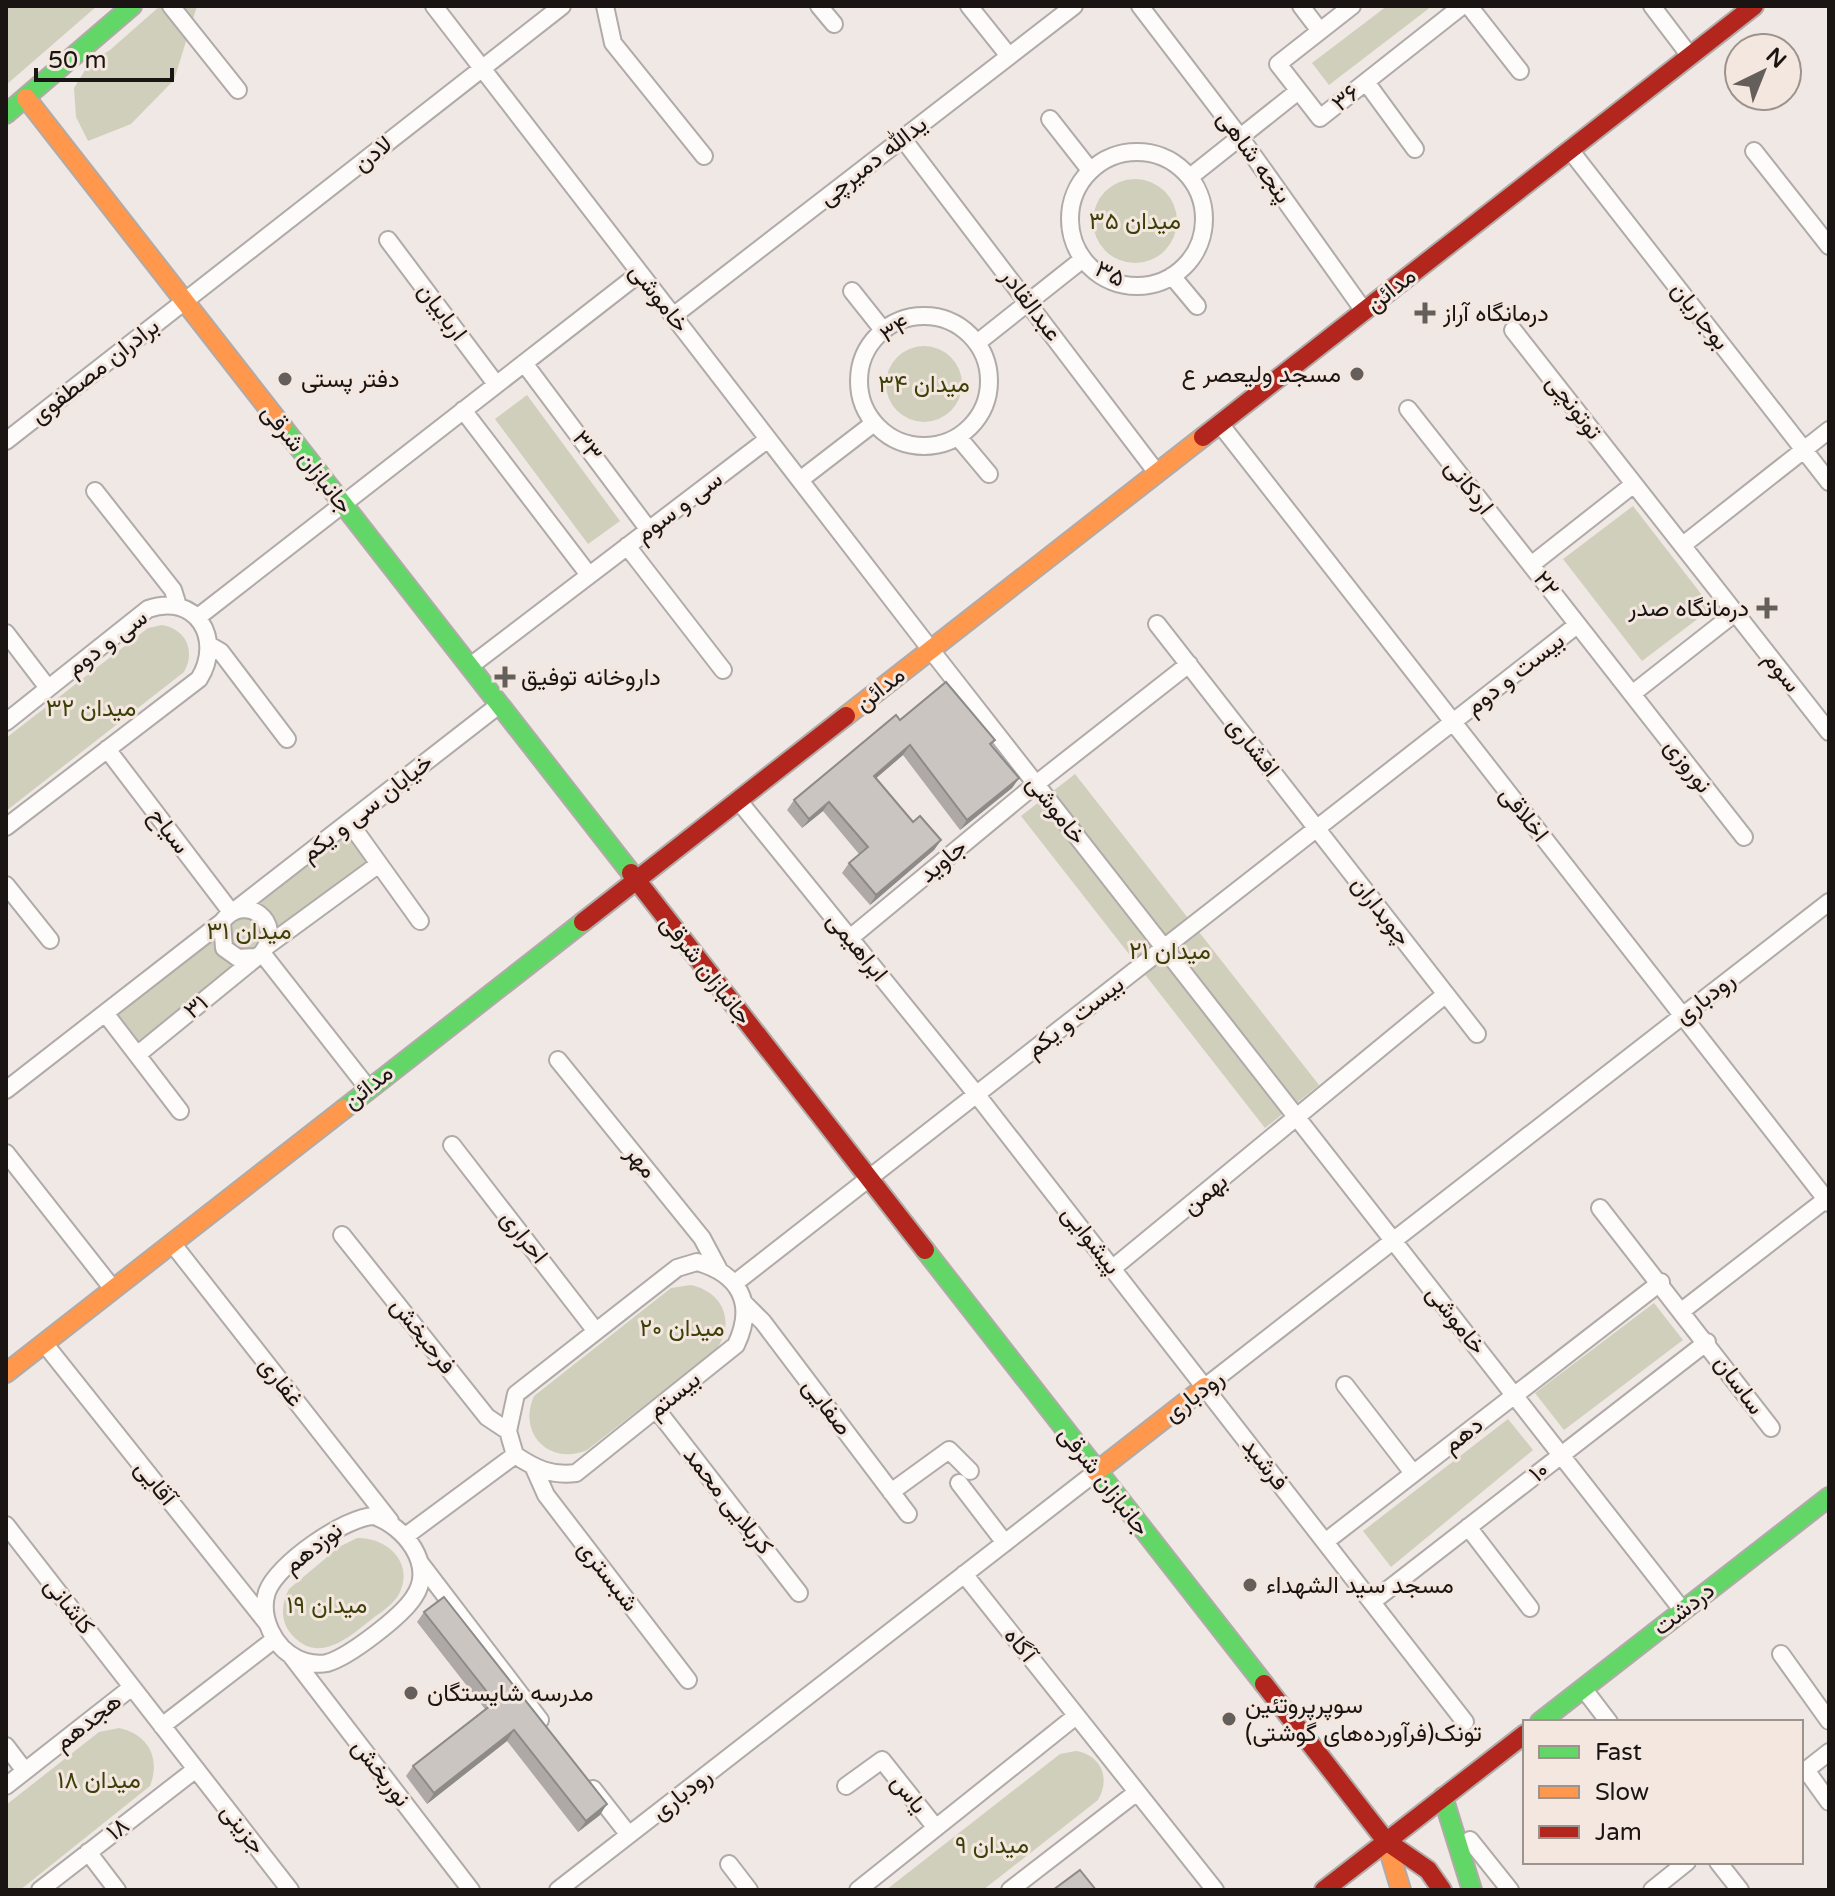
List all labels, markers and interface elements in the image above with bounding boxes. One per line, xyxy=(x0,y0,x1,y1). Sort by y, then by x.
scale bar xyxy=(36,32,172,82)
north arrow xyxy=(1723,32,1803,112)
text: N xyxy=(1761,43,1791,74)
text: 50 m xyxy=(48,46,106,75)
street label: ۳۶ xyxy=(1326,78,1366,118)
street label: پنجه شاهی xyxy=(1210,105,1297,210)
street label: یدالله دمیرچی xyxy=(813,110,934,213)
street label: لادن xyxy=(348,130,398,178)
park label: میدان ۳۵ xyxy=(1089,207,1181,236)
street label: ۳۵ xyxy=(1090,254,1130,294)
street label: خاموشی xyxy=(623,257,695,339)
street label: مدائن xyxy=(1360,261,1422,319)
street label: عبدالقادر xyxy=(994,262,1068,347)
street label: بوجاریان xyxy=(1664,276,1736,356)
street label: اربابیان xyxy=(411,277,473,347)
place label: درمانگاه آراز xyxy=(1442,299,1549,328)
marker: درمانگاه آراز xyxy=(1414,302,1436,324)
street label: ۳۴ xyxy=(875,310,915,350)
street label: برادران مصطفوی xyxy=(25,312,165,430)
place label: مسجد ولیعصر ع xyxy=(1182,360,1341,390)
place label: دفتر پستی xyxy=(301,365,399,395)
marker: مسجد ولیعصر ع xyxy=(1348,365,1366,383)
street label: توتونچی xyxy=(1539,369,1608,446)
marker: دفتر پستی xyxy=(276,370,294,388)
park label: میدان ۳۴ xyxy=(878,370,970,399)
street label: جانبازان شرقی xyxy=(255,398,359,520)
street label: ۳۳ xyxy=(566,425,608,467)
street label: اردکانی xyxy=(1438,453,1500,521)
street label: سی و سوم xyxy=(630,465,729,550)
street label: ۲۲ xyxy=(1527,565,1565,603)
place label: درمانگاه صدر xyxy=(1627,594,1749,623)
marker: درمانگاه صدر xyxy=(1756,597,1778,619)
street label: سی و دوم xyxy=(61,603,154,684)
street label: بیست و دوم xyxy=(1460,626,1571,723)
street label: سوم xyxy=(1756,646,1807,699)
street label: مدائن xyxy=(849,660,911,718)
place label: داروخانه توفیق xyxy=(521,663,661,692)
marker: داروخانه توفیق xyxy=(496,668,514,686)
park label: میدان ۳۲ xyxy=(46,694,136,723)
street label: افشاری xyxy=(1221,711,1285,783)
street label: نوروزی xyxy=(1658,733,1718,799)
street label: خیابان سی و یکم xyxy=(295,747,439,869)
street label: خاموشی xyxy=(1020,769,1092,851)
street label: اخلاقی xyxy=(1493,780,1555,848)
street label: سیاح xyxy=(142,802,196,860)
street label: جاوید xyxy=(913,833,973,889)
street label: چوبداران xyxy=(1344,870,1417,952)
street label: ابراهیمی xyxy=(820,906,894,988)
street label: جانبازان شرقی xyxy=(654,909,758,1031)
park label: میدان ۳۱ xyxy=(206,917,292,946)
park label: میدان ۲۱ xyxy=(1129,937,1211,966)
street label: رودباری xyxy=(1669,965,1741,1031)
street label: بیست و یکم xyxy=(1020,970,1130,1065)
street label: ۳۱ xyxy=(178,989,214,1025)
street label: مدائن xyxy=(337,1058,399,1116)
street label: مهر xyxy=(618,1139,663,1184)
street label: بهمن xyxy=(1176,1167,1234,1221)
street label: پیشوایی xyxy=(1054,1200,1127,1281)
street label: احراری xyxy=(494,1204,554,1270)
street label: خاموشی xyxy=(1420,1279,1492,1361)
street label: فرحبخش xyxy=(384,1292,462,1380)
park label: میدان ۲۰ xyxy=(639,1314,725,1343)
street label: ساسان xyxy=(1708,1350,1770,1420)
street label: غفاری xyxy=(252,1351,310,1413)
street label: رودباری xyxy=(1158,1363,1230,1429)
street label: بیستم xyxy=(642,1365,707,1426)
street label: صفایی xyxy=(796,1372,858,1442)
street label: دهم xyxy=(1437,1410,1490,1461)
street label: جانبازان شرقی xyxy=(1052,1420,1156,1542)
street label: فرشید xyxy=(1235,1432,1295,1496)
street label: کربلایی محمد xyxy=(677,1441,779,1561)
street label: آقایی xyxy=(128,1454,184,1513)
street label: ۱۰ xyxy=(1523,1455,1555,1489)
street label: نوزدهم xyxy=(278,1516,349,1581)
street label: شبستری xyxy=(571,1535,645,1617)
place label: مسجد سید الشهداء xyxy=(1266,1571,1454,1600)
street label: کاشانی xyxy=(38,1572,100,1640)
marker: مسجد سید الشهداء xyxy=(1241,1576,1259,1594)
street label: دردشت xyxy=(1647,1576,1721,1642)
park label: میدان ۱۹ xyxy=(287,1591,367,1620)
street label: آگاه xyxy=(998,1622,1044,1670)
place label: مدرسه شایستگان xyxy=(427,1679,593,1708)
marker: مدرسه شایستگان xyxy=(402,1684,420,1702)
street label: هجدهم xyxy=(48,1687,128,1758)
place label: سوپرپروتئین تونک(فرآورده‌های گوشتی) xyxy=(1245,1691,1482,1748)
marker: سوپرپروتئین تونک(فرآورده‌های گوشتی) xyxy=(1220,1710,1238,1728)
legend xyxy=(1523,1720,1803,1864)
street label: نوربخش xyxy=(345,1733,417,1813)
text: Fast xyxy=(1595,1738,1642,1767)
street label: رودباری xyxy=(646,1761,718,1827)
park label: میدان ۱۸ xyxy=(57,1766,141,1795)
street label: یاس xyxy=(885,1768,933,1820)
text: Slow xyxy=(1595,1778,1649,1807)
street label: جزینی xyxy=(214,1798,272,1860)
street label: ۱۸ xyxy=(101,1811,135,1847)
text: Jam xyxy=(1595,1818,1642,1847)
park label: میدان ۹ xyxy=(955,1831,1029,1860)

